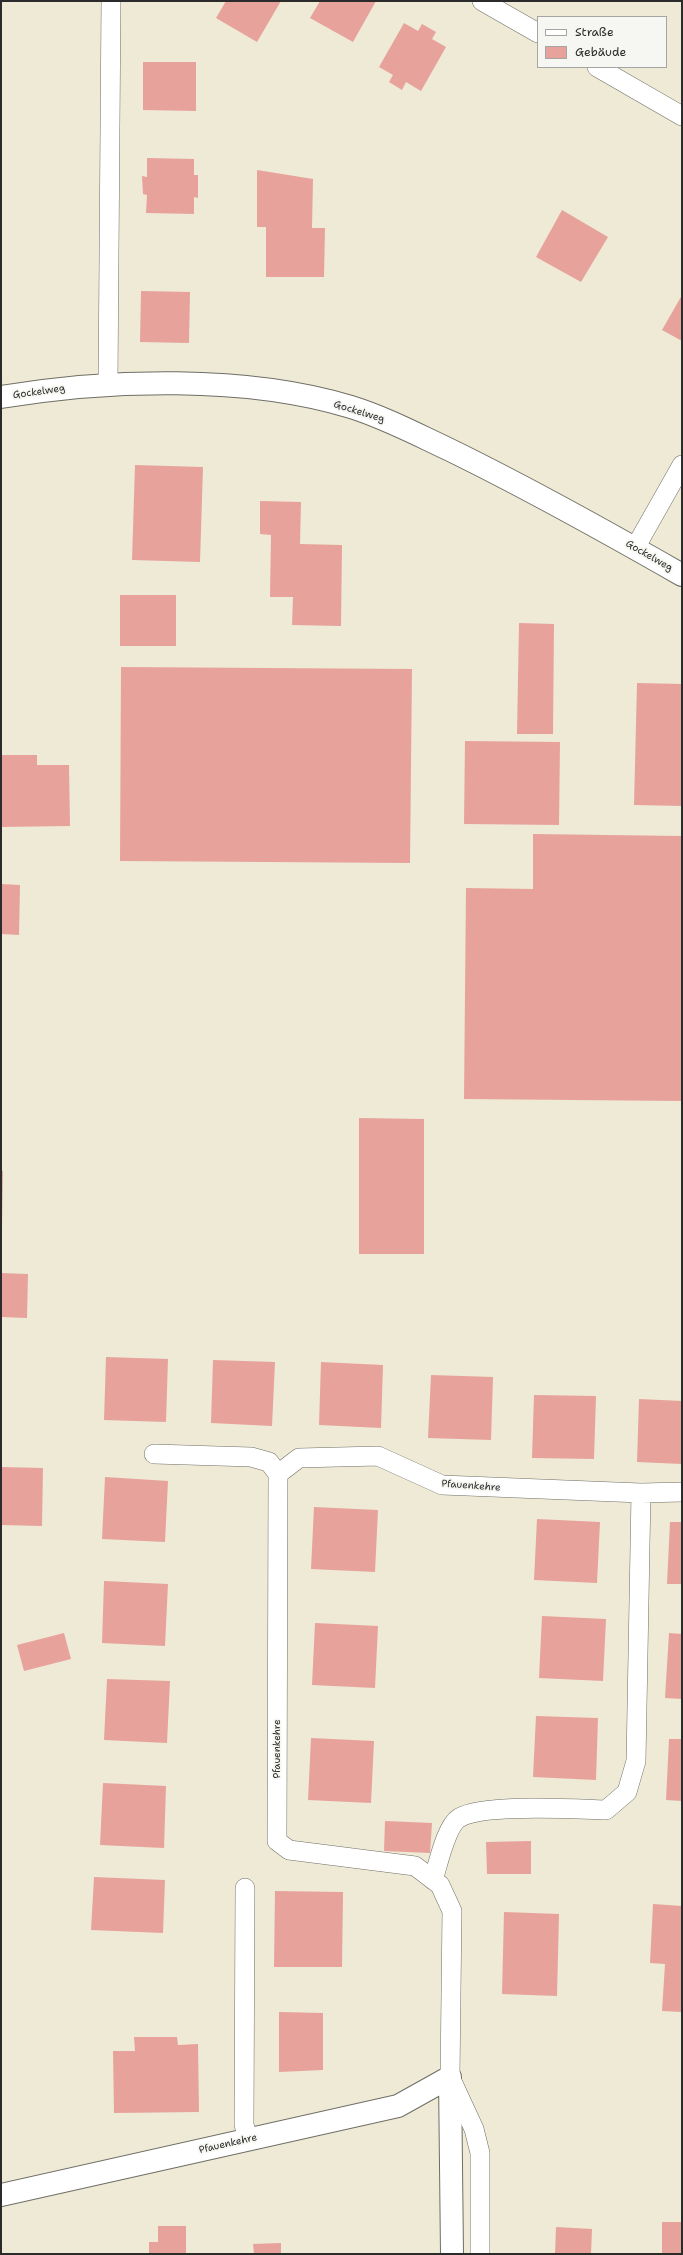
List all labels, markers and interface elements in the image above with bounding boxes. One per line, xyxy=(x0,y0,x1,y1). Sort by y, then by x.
legend xyxy=(537,16,667,68)
text: Straße xyxy=(575,24,614,40)
text: Gebäude xyxy=(575,44,626,60)
street label: Gockelweg xyxy=(12,382,66,402)
street label: Gockelweg xyxy=(332,399,386,425)
street label: Gockelweg xyxy=(623,538,675,574)
street label: Pfauenkehre xyxy=(441,1478,501,1494)
street label: Pfauenkehre xyxy=(271,1719,283,1779)
street label: Pfauenkehre xyxy=(198,2131,258,2157)

